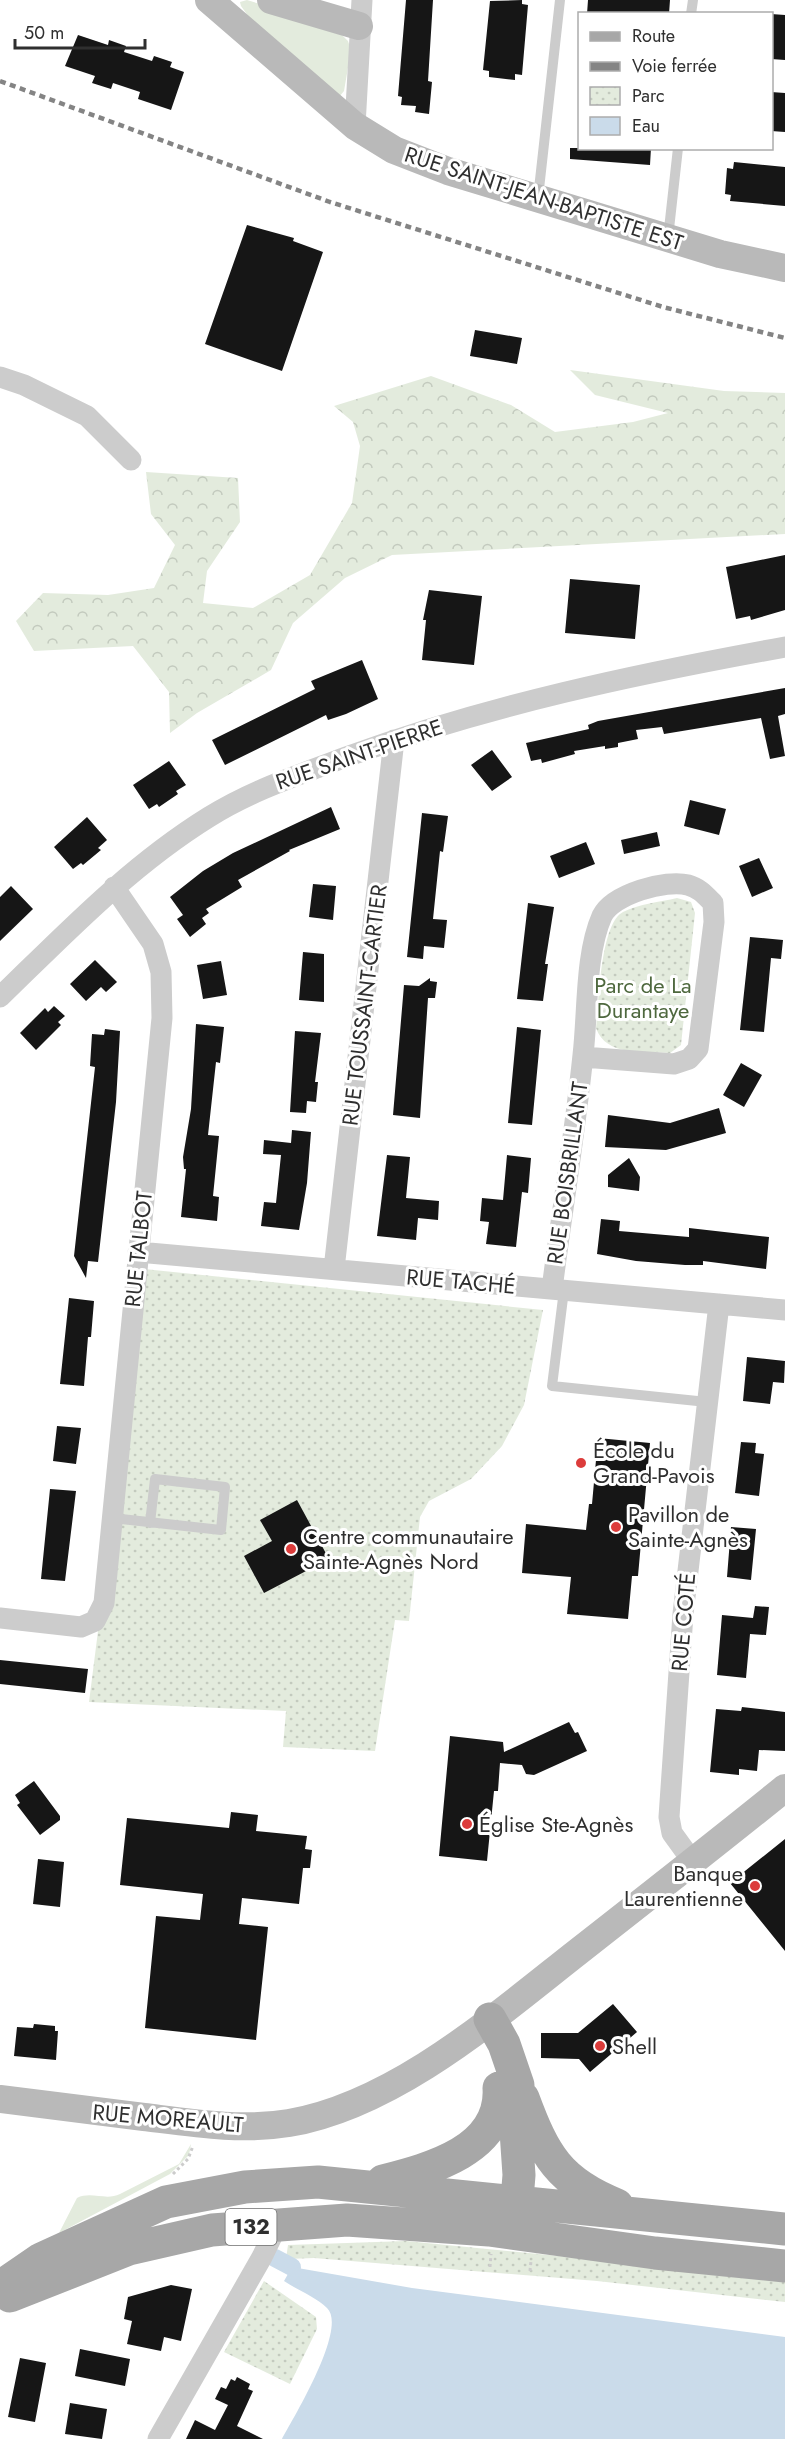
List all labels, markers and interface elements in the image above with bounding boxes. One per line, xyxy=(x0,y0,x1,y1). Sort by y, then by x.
scale bar xyxy=(15,12,146,50)
legend xyxy=(578,12,773,150)
text: 50 m xyxy=(24,20,64,46)
text: Route xyxy=(632,23,675,49)
text: Voie ferrée xyxy=(632,53,717,79)
text: Parc xyxy=(632,83,665,109)
text: Eau xyxy=(632,113,660,139)
street label: RUE SAINT-JEAN-BAPTISTE EST xyxy=(401,138,688,258)
street label: RUE SAINT-PIERRE xyxy=(271,710,447,798)
street label: RUE TOUSSAINT-CARTIER xyxy=(333,882,395,1127)
park label: Parc de La Durantaye xyxy=(594,969,692,1026)
street label: RUE BOISBRILLANT xyxy=(538,1079,596,1266)
street label: RUE TALBOT xyxy=(116,1189,160,1309)
street label: RUE TACHÉ xyxy=(405,1260,517,1302)
place label: École du Grand-Pavois xyxy=(593,1434,715,1491)
marker: École du Grand-Pavois xyxy=(574,1456,588,1470)
place label: Pavillon de Sainte-Agnès xyxy=(628,1498,748,1555)
place label: Centre communautaire Sainte-Agnès Nord xyxy=(303,1520,514,1577)
marker: Pavillon de Sainte-Agnès xyxy=(609,1520,623,1534)
marker: Centre communautaire Sainte-Agnès Nord xyxy=(284,1542,298,1556)
street label: RUE COTÉ xyxy=(663,1571,703,1673)
place label: Église Ste-Agnès xyxy=(479,1808,633,1840)
marker: Église Ste-Agnès xyxy=(460,1817,474,1831)
place label: Banque Laurentienne xyxy=(624,1857,743,1914)
marker: Banque Laurentienne xyxy=(748,1879,762,1893)
place label: Shell xyxy=(612,2030,657,2062)
marker: Shell xyxy=(593,2039,607,2053)
street label: RUE MOREAULT xyxy=(91,2095,246,2141)
road number: 132 xyxy=(226,2209,276,2245)

